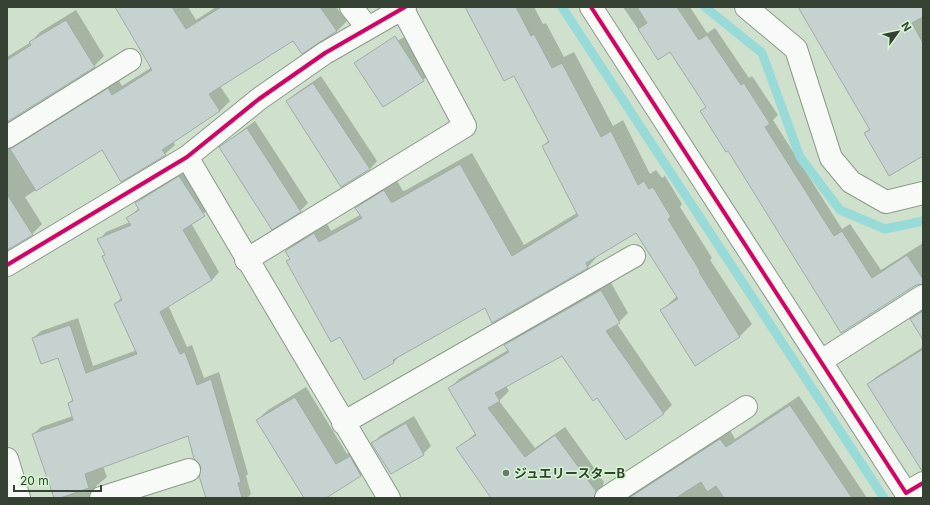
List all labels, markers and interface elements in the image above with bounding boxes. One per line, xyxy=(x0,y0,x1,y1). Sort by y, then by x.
north arrow xyxy=(878,12,918,52)
text: N xyxy=(898,19,915,34)
place label: ジュエリースターB xyxy=(514,465,625,481)
scale bar xyxy=(14,467,101,493)
marker: ジュエリースターB xyxy=(501,468,511,478)
text: 20 m xyxy=(20,473,49,488)

